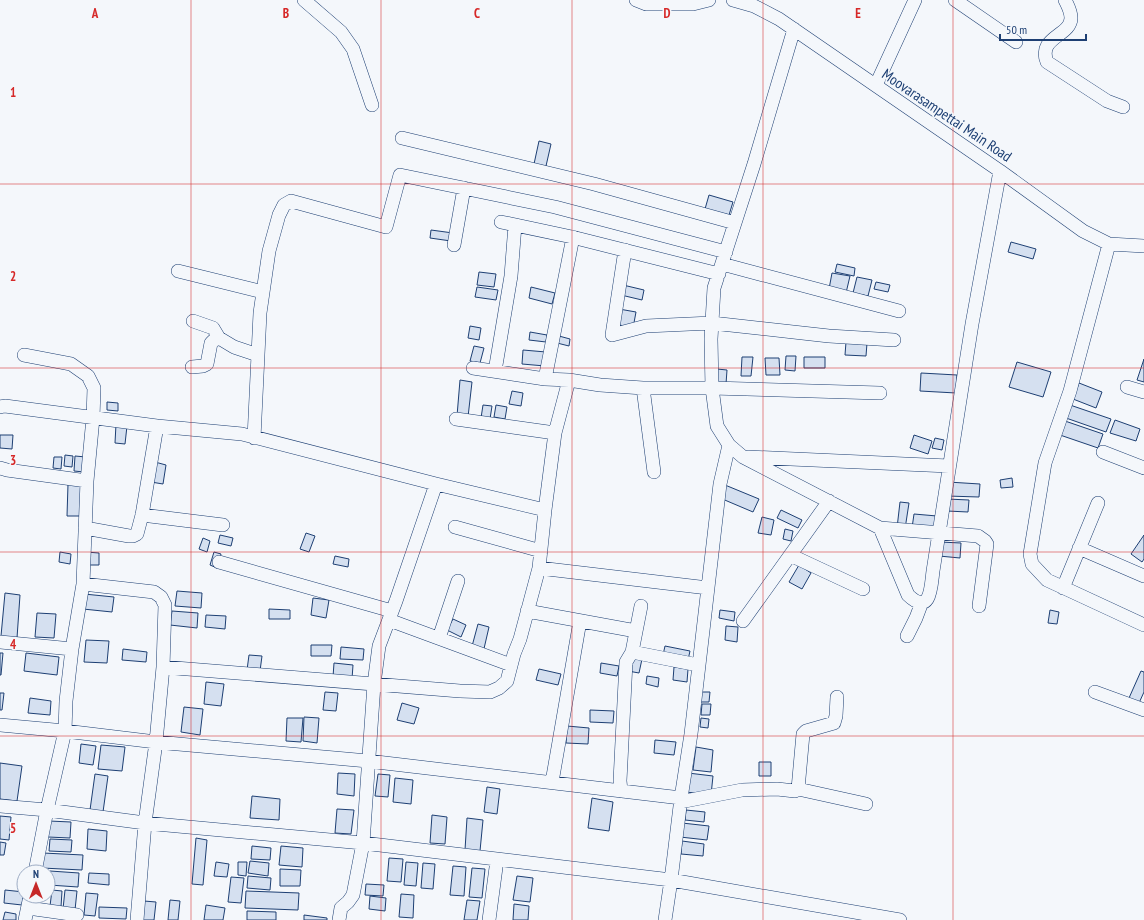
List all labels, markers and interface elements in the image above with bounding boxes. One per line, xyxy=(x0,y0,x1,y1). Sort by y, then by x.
text: A xyxy=(91,5,99,22)
text: B xyxy=(283,5,289,22)
text: C xyxy=(474,5,480,22)
text: D xyxy=(664,5,671,22)
text: E xyxy=(855,5,861,22)
scale bar xyxy=(1000,16,1086,42)
text: 50 m xyxy=(1006,22,1027,37)
street label: Moovarasampettai Main Road xyxy=(878,64,1016,166)
text: 1 xyxy=(10,84,16,101)
text: 2 xyxy=(10,268,16,285)
text: 3 xyxy=(10,452,16,469)
text: 4 xyxy=(10,636,17,653)
text: 5 xyxy=(10,820,16,837)
north arrow xyxy=(16,864,56,904)
text: N xyxy=(33,867,39,881)

